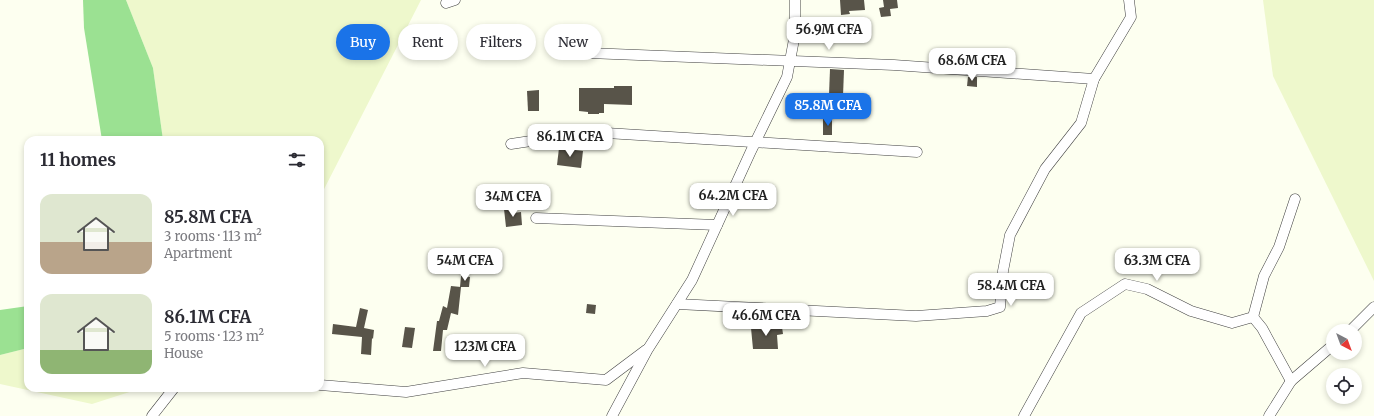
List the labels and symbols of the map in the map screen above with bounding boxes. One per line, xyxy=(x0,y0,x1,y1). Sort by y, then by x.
pin: 56.9M CFA xyxy=(783,17,875,51)
pin: 68.6M CFA xyxy=(926,48,1018,82)
pin: 85.8M CFA xyxy=(782,93,874,127)
pin: 86.1M CFA xyxy=(524,124,616,158)
pin: 64.2M CFA xyxy=(687,183,779,217)
pin: 34M CFA xyxy=(476,184,550,218)
pin: 54M CFA xyxy=(428,248,502,282)
pin: 63.3M CFA xyxy=(1111,248,1203,282)
pin: 58.4M CFA xyxy=(965,273,1057,307)
pin: 46.6M CFA xyxy=(720,303,812,337)
north arrow xyxy=(1326,324,1362,360)
pin: 123M CFA xyxy=(444,334,526,368)

